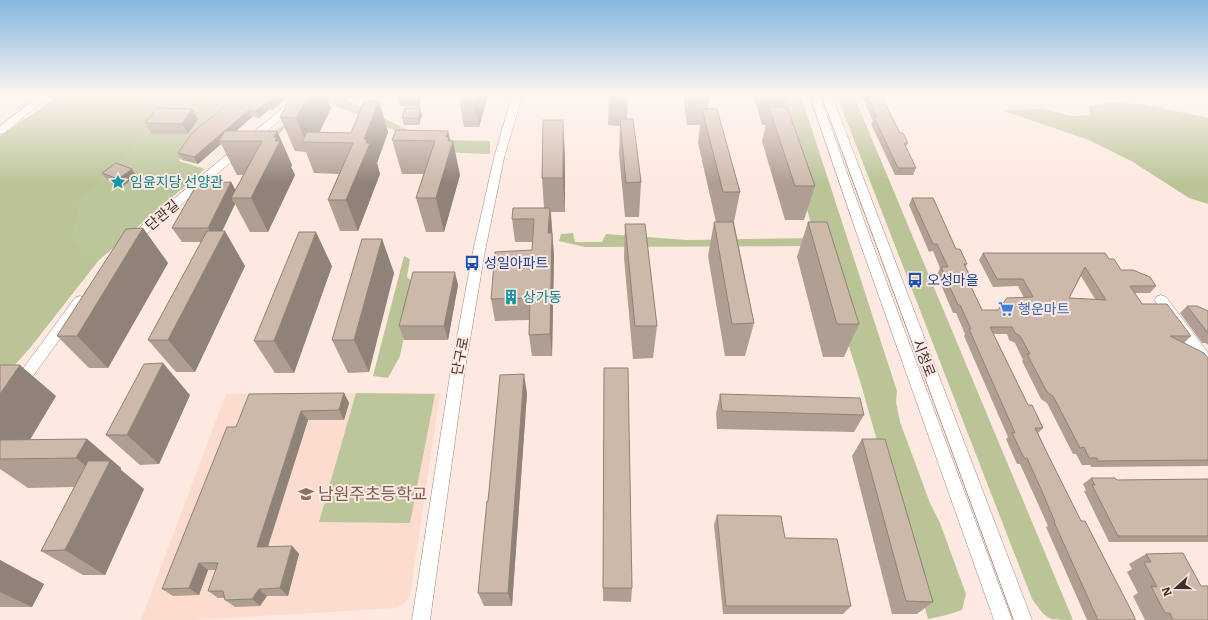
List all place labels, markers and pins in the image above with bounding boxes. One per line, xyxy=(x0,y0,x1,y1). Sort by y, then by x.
place label: 임윤지당 선양관 xyxy=(130,171,223,191)
place icon: 임윤지당 선양관 xyxy=(109,173,127,191)
place label: 성일아파트 xyxy=(484,252,549,272)
bus stop icon: 성일아파트 xyxy=(463,254,481,272)
place label: 오성마을 xyxy=(927,269,979,289)
bus stop icon: 오성마을 xyxy=(906,271,924,289)
place label: 상가동 xyxy=(523,286,562,306)
building icon: 상가동 xyxy=(502,288,520,306)
place label: 행운마트 xyxy=(1018,298,1070,318)
supermarket icon: 행운마트 xyxy=(997,300,1015,318)
place label: 남원주초등학교 xyxy=(318,480,427,505)
school or university icon: 남원주초등학교 xyxy=(297,485,315,503)

